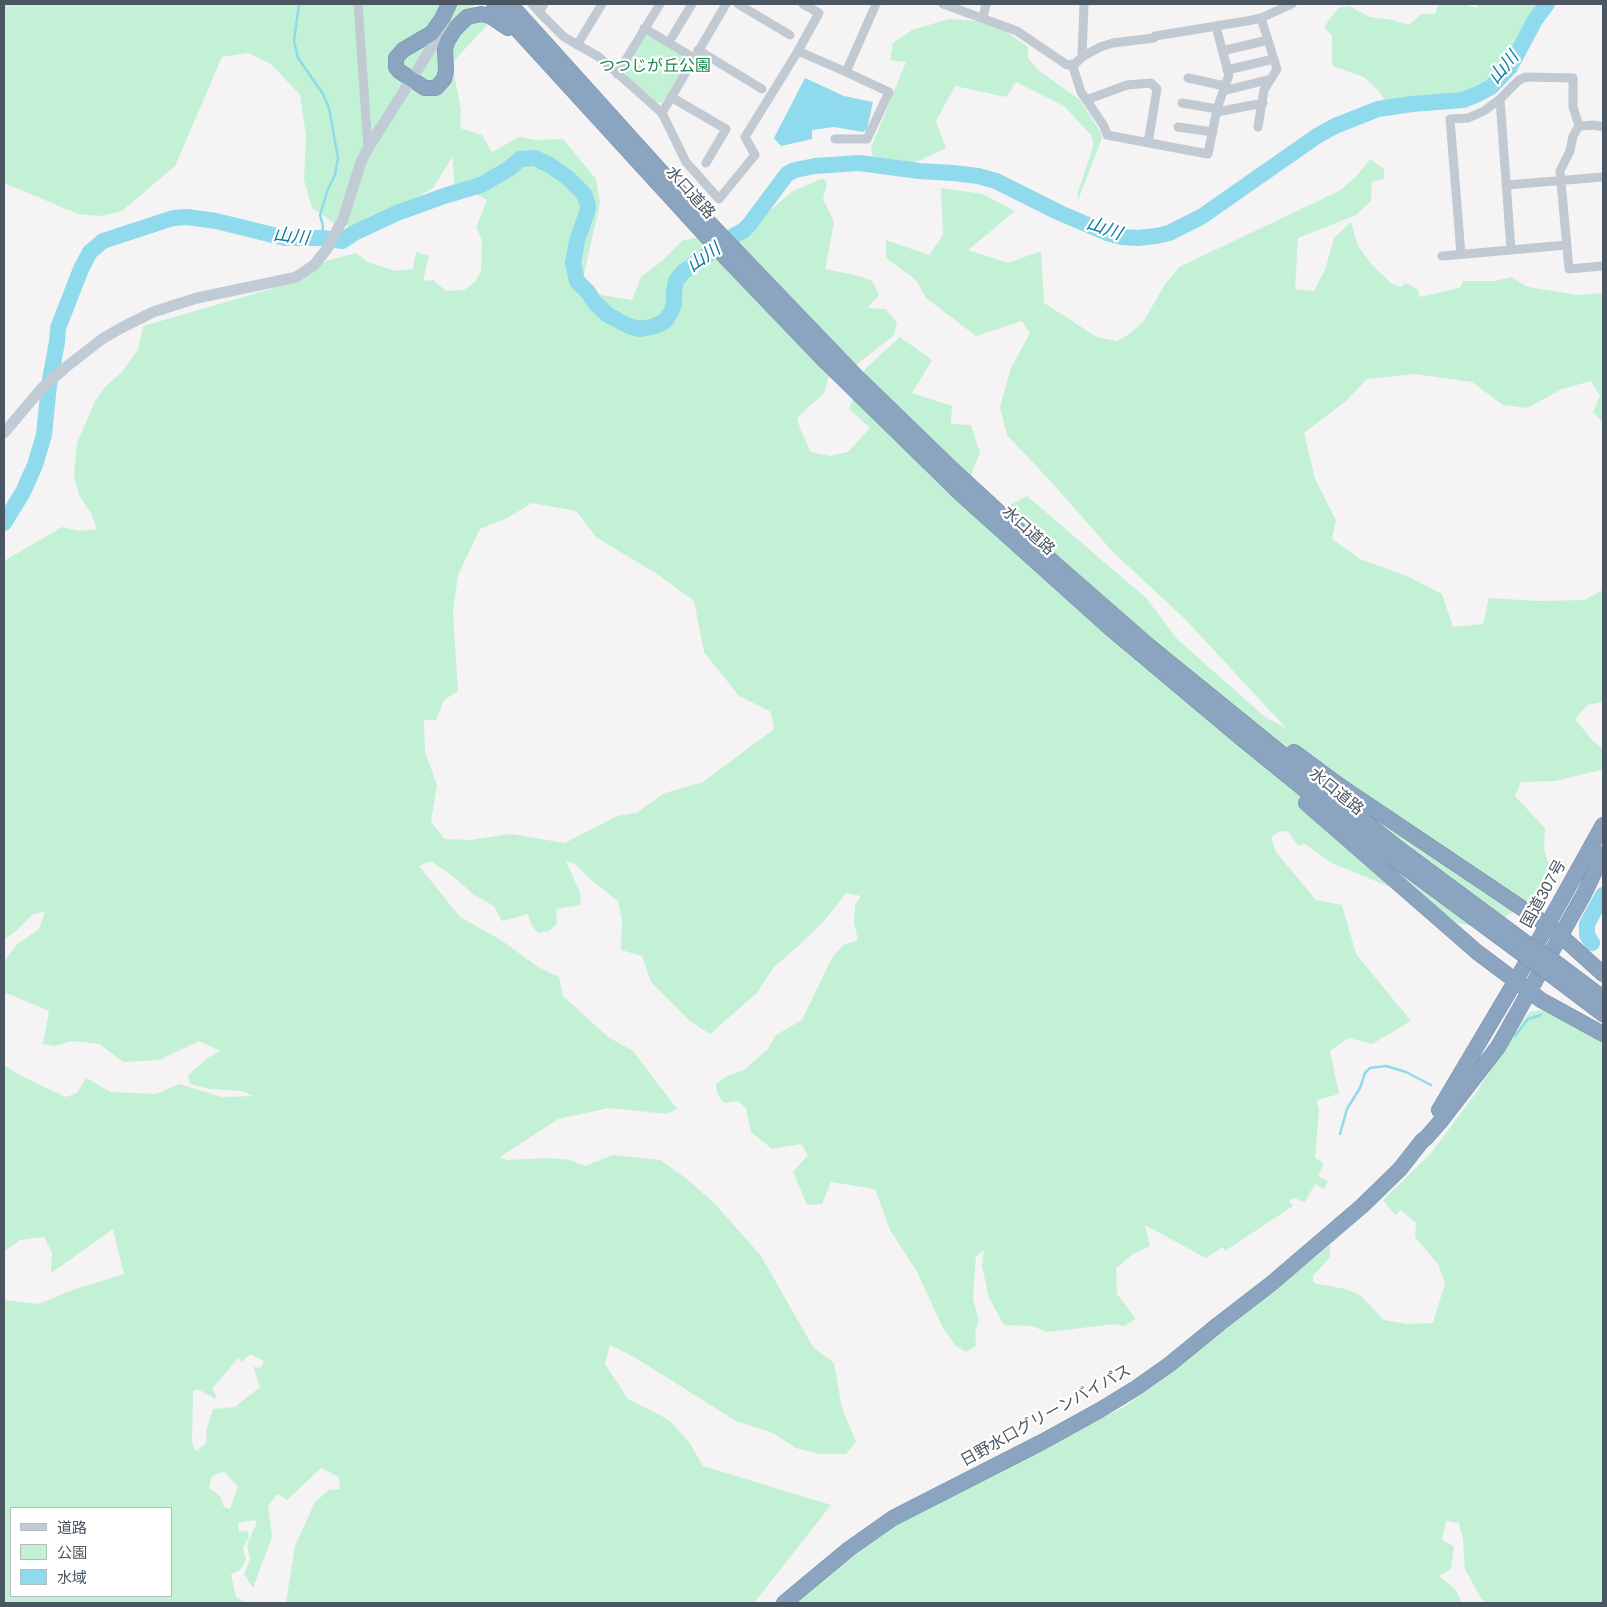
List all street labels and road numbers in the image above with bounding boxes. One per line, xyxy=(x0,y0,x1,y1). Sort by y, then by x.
street label: 水口道路 xyxy=(661,163,719,223)
street label: 水口道路 xyxy=(998,502,1058,560)
street label: 水口道路 xyxy=(1305,764,1367,820)
street label: 国道307号 xyxy=(1517,857,1571,931)
street label: 日野水口グリーンバイパス xyxy=(957,1361,1135,1471)

